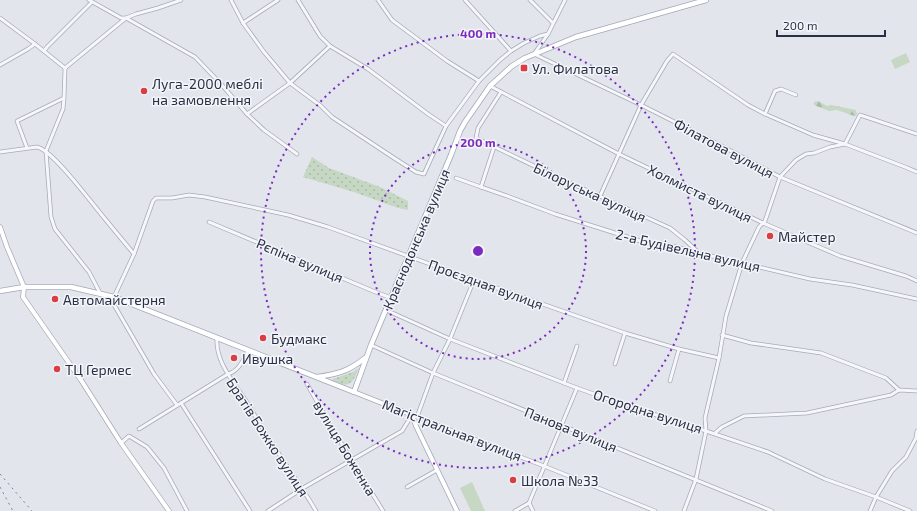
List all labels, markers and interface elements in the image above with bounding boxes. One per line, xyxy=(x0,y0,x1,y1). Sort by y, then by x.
scale bar xyxy=(777,12,885,38)
text: 200 m xyxy=(783,18,817,32)
text: 400 m xyxy=(460,26,496,40)
place label: Ул. Филатова xyxy=(532,60,619,77)
marker: Ул. Филатова xyxy=(519,63,529,73)
place label: Луга-2000 меблі на замовлення xyxy=(152,75,263,108)
marker: Луга-2000 меблі на замовлення xyxy=(139,86,149,96)
street label: Філатова вулиця xyxy=(671,115,777,181)
text: 200 m xyxy=(460,135,496,149)
street label: Білоруська вулиця xyxy=(531,158,649,226)
street label: Холмиста вулиця xyxy=(645,160,755,226)
street label: Краснодонська вулиця xyxy=(379,166,453,312)
street label: 2-а Будівельна вулиця xyxy=(614,225,762,275)
place label: Майстер xyxy=(778,228,836,245)
marker: Майстер xyxy=(765,231,775,241)
street label: Рєпіна вулиця xyxy=(254,234,346,286)
centre of rings xyxy=(471,244,485,258)
street label: Проєздная вулиця xyxy=(426,255,546,313)
place label: Автомайстерня xyxy=(63,291,166,308)
marker: Автомайстерня xyxy=(50,294,60,304)
place label: Будмакс xyxy=(271,330,327,347)
marker: Будмакс xyxy=(258,333,268,343)
place label: Ивушка xyxy=(242,350,293,367)
marker: Ивушка xyxy=(229,353,239,363)
place label: ТЦ Гермес xyxy=(65,361,132,378)
marker: ТЦ Гермес xyxy=(52,364,62,374)
street label: Братів Божко вулиця xyxy=(223,374,313,500)
street label: Огородна вулиця xyxy=(591,385,705,437)
street label: Магістральная вулиця xyxy=(380,396,524,464)
street label: вулиця Боженка xyxy=(310,397,380,499)
street label: Панова вулиця xyxy=(522,403,620,455)
place label: Школа №33 xyxy=(521,472,599,489)
marker: Школа №33 xyxy=(508,475,518,485)

